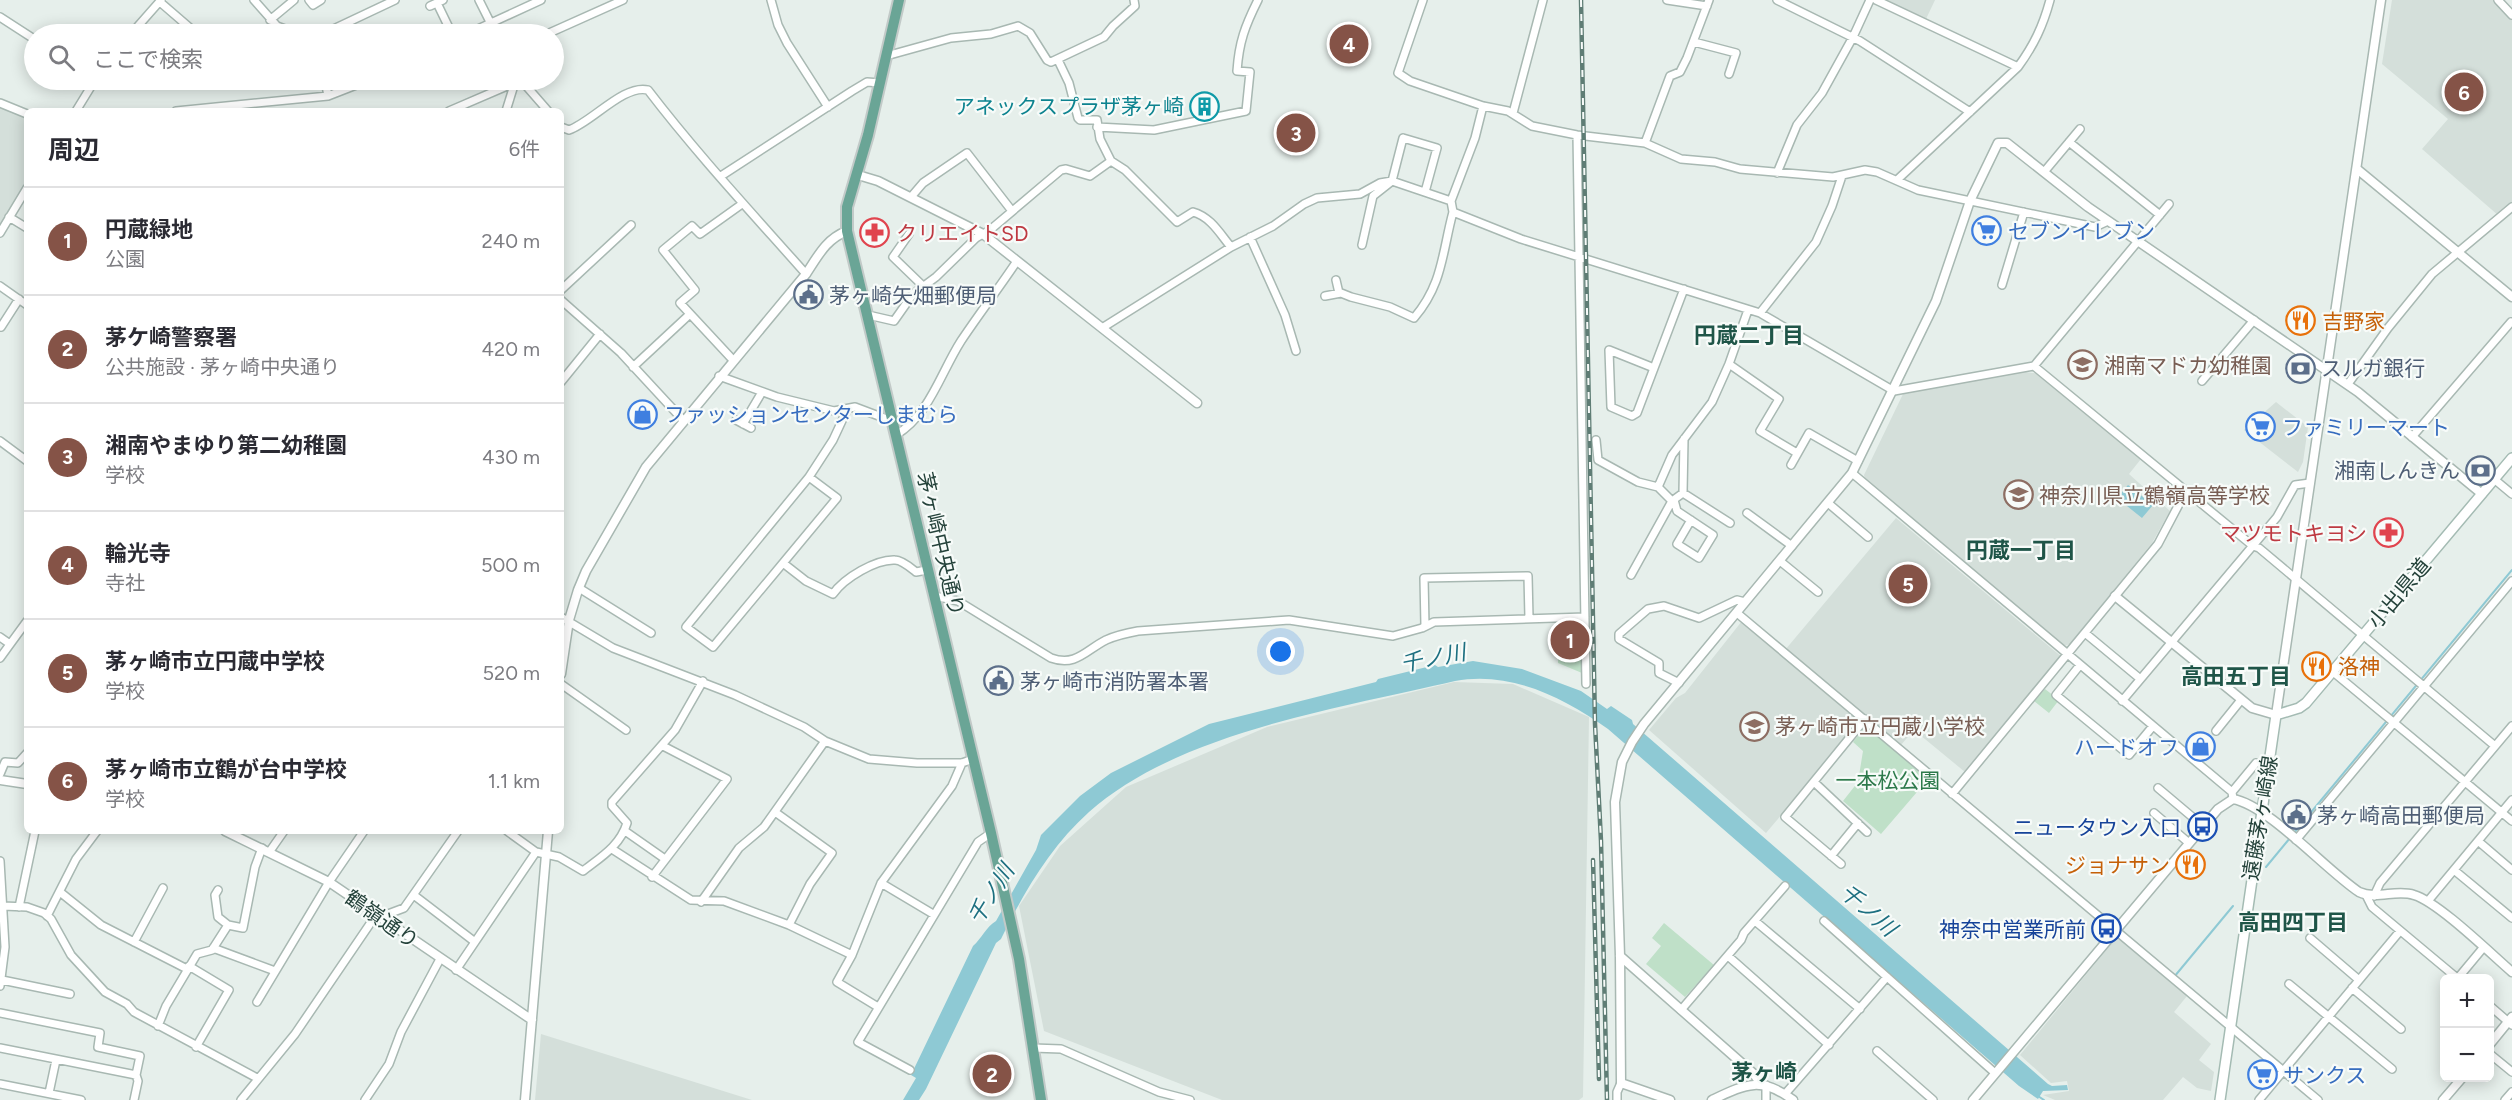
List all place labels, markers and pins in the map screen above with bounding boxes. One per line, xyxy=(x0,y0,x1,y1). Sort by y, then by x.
pin: 4 xyxy=(1330,22,1368,66)
pin: 6 xyxy=(2444,70,2484,115)
building icon: アネックスプラザ茅ヶ崎 xyxy=(1189,90,1221,122)
place label: アネックスプラザ茅ヶ崎 xyxy=(954,94,1184,119)
pin: 3 xyxy=(1276,110,1316,156)
supermarket icon: セブンイレブン xyxy=(1971,215,2003,247)
pharmacy icon: クリエイトSD xyxy=(859,217,891,249)
place label: セブンイレブン xyxy=(2008,219,2155,244)
place label: クリエイトSD xyxy=(896,221,1028,246)
public building icon: 茅ヶ崎矢畑郵便局 xyxy=(792,279,824,311)
place label: 茅ヶ崎矢畑郵便局 xyxy=(829,283,997,308)
restaurant icon: 吉野家 xyxy=(2285,305,2317,337)
place label: 吉野家 xyxy=(2322,309,2385,334)
school or university icon: 湘南マドカ幼稚園 xyxy=(2067,349,2099,381)
bank icon: スルガ銀行 xyxy=(2284,352,2316,384)
place label: 湘南マドカ幼稚園 xyxy=(2104,353,2272,378)
place label: スルガ銀行 xyxy=(2321,356,2425,381)
shop icon: ファッションセンターしまむら xyxy=(627,398,659,430)
place label: ファッションセンターしまむら xyxy=(664,402,958,427)
supermarket icon: ファミリーマート xyxy=(2245,411,2277,443)
place label: ファミリーマート xyxy=(2282,415,2450,440)
bank icon: 湘南しんきん xyxy=(2465,454,2497,486)
place label: 湘南しんきん xyxy=(2334,458,2460,483)
school or university icon: 神奈川県立鶴嶺高等学校 xyxy=(2002,479,2034,511)
place label: 神奈川県立鶴嶺高等学校 xyxy=(2039,483,2270,508)
pharmacy icon: マツモトキヨシ xyxy=(2372,517,2404,549)
place label: マツモトキヨシ xyxy=(2220,521,2367,546)
pin: 5 xyxy=(1888,562,1928,606)
pin: 1 xyxy=(1550,618,1590,662)
restaurant icon: 洛神 xyxy=(2301,650,2333,682)
place label: 洛神 xyxy=(2338,654,2380,679)
public building icon: 茅ヶ崎市消防署本署 xyxy=(983,665,1015,697)
place label: 茅ヶ崎市消防署本署 xyxy=(1020,669,1209,694)
school or university icon: 茅ヶ崎市立円蔵小学校 xyxy=(1738,710,1770,742)
place label: 茅ヶ崎市立円蔵小学校 xyxy=(1775,714,1985,739)
shop icon: ハードオフ xyxy=(2184,731,2216,763)
place label: ハードオフ xyxy=(2074,735,2179,760)
public building icon: 茅ヶ崎高田郵便局 xyxy=(2280,799,2312,831)
place label: 茅ヶ崎高田郵便局 xyxy=(2317,803,2485,828)
bus stop icon: ニュータウン入口 xyxy=(2186,811,2218,843)
place label: ニュータウン入口 xyxy=(2013,815,2181,840)
restaurant icon: ジョナサン xyxy=(2175,849,2207,881)
place label: ジョナサン xyxy=(2065,853,2170,878)
bus stop icon: 神奈中営業所前 xyxy=(2091,913,2123,945)
place label: 神奈中営業所前 xyxy=(1939,917,2086,942)
pin: 2 xyxy=(972,1052,1012,1096)
supermarket icon: サンクス xyxy=(2246,1059,2278,1091)
place label: サンクス xyxy=(2283,1063,2366,1088)

